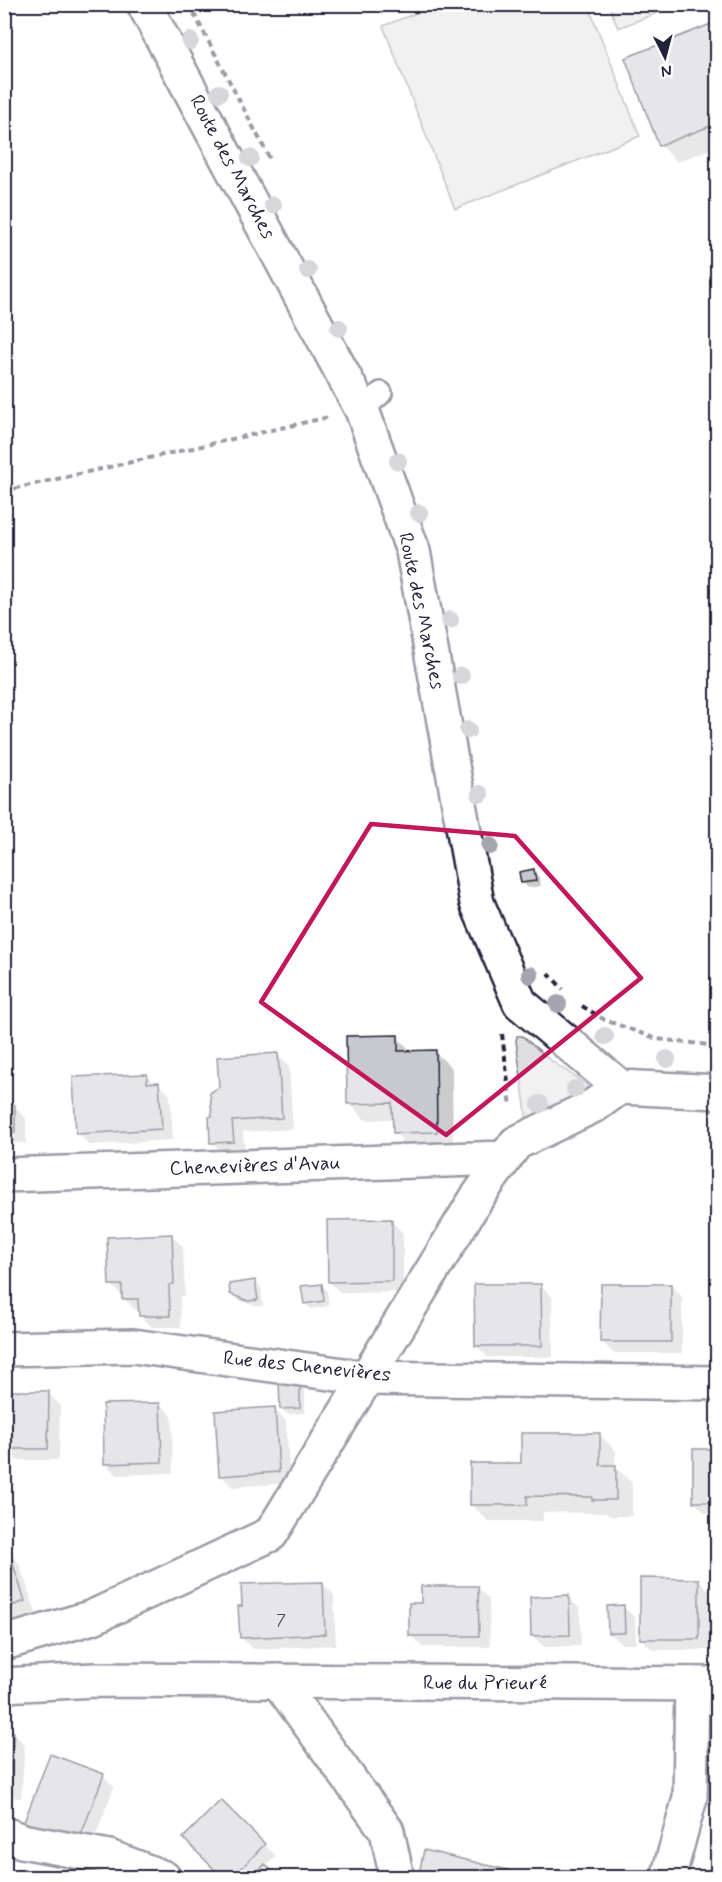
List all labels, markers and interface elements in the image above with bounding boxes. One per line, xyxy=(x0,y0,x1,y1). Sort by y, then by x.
north arrow xyxy=(635,27,695,87)
text: N xyxy=(660,59,673,81)
street label: Route des Marches xyxy=(183,90,281,244)
street label: Route des Marches xyxy=(391,530,451,692)
street label: Chenevières d'Avau xyxy=(169,1150,341,1182)
street label: Rue des Chenevières xyxy=(222,1345,392,1389)
house number: 7 xyxy=(276,1610,286,1631)
street label: Rue du Prieuré xyxy=(423,1670,547,1697)

